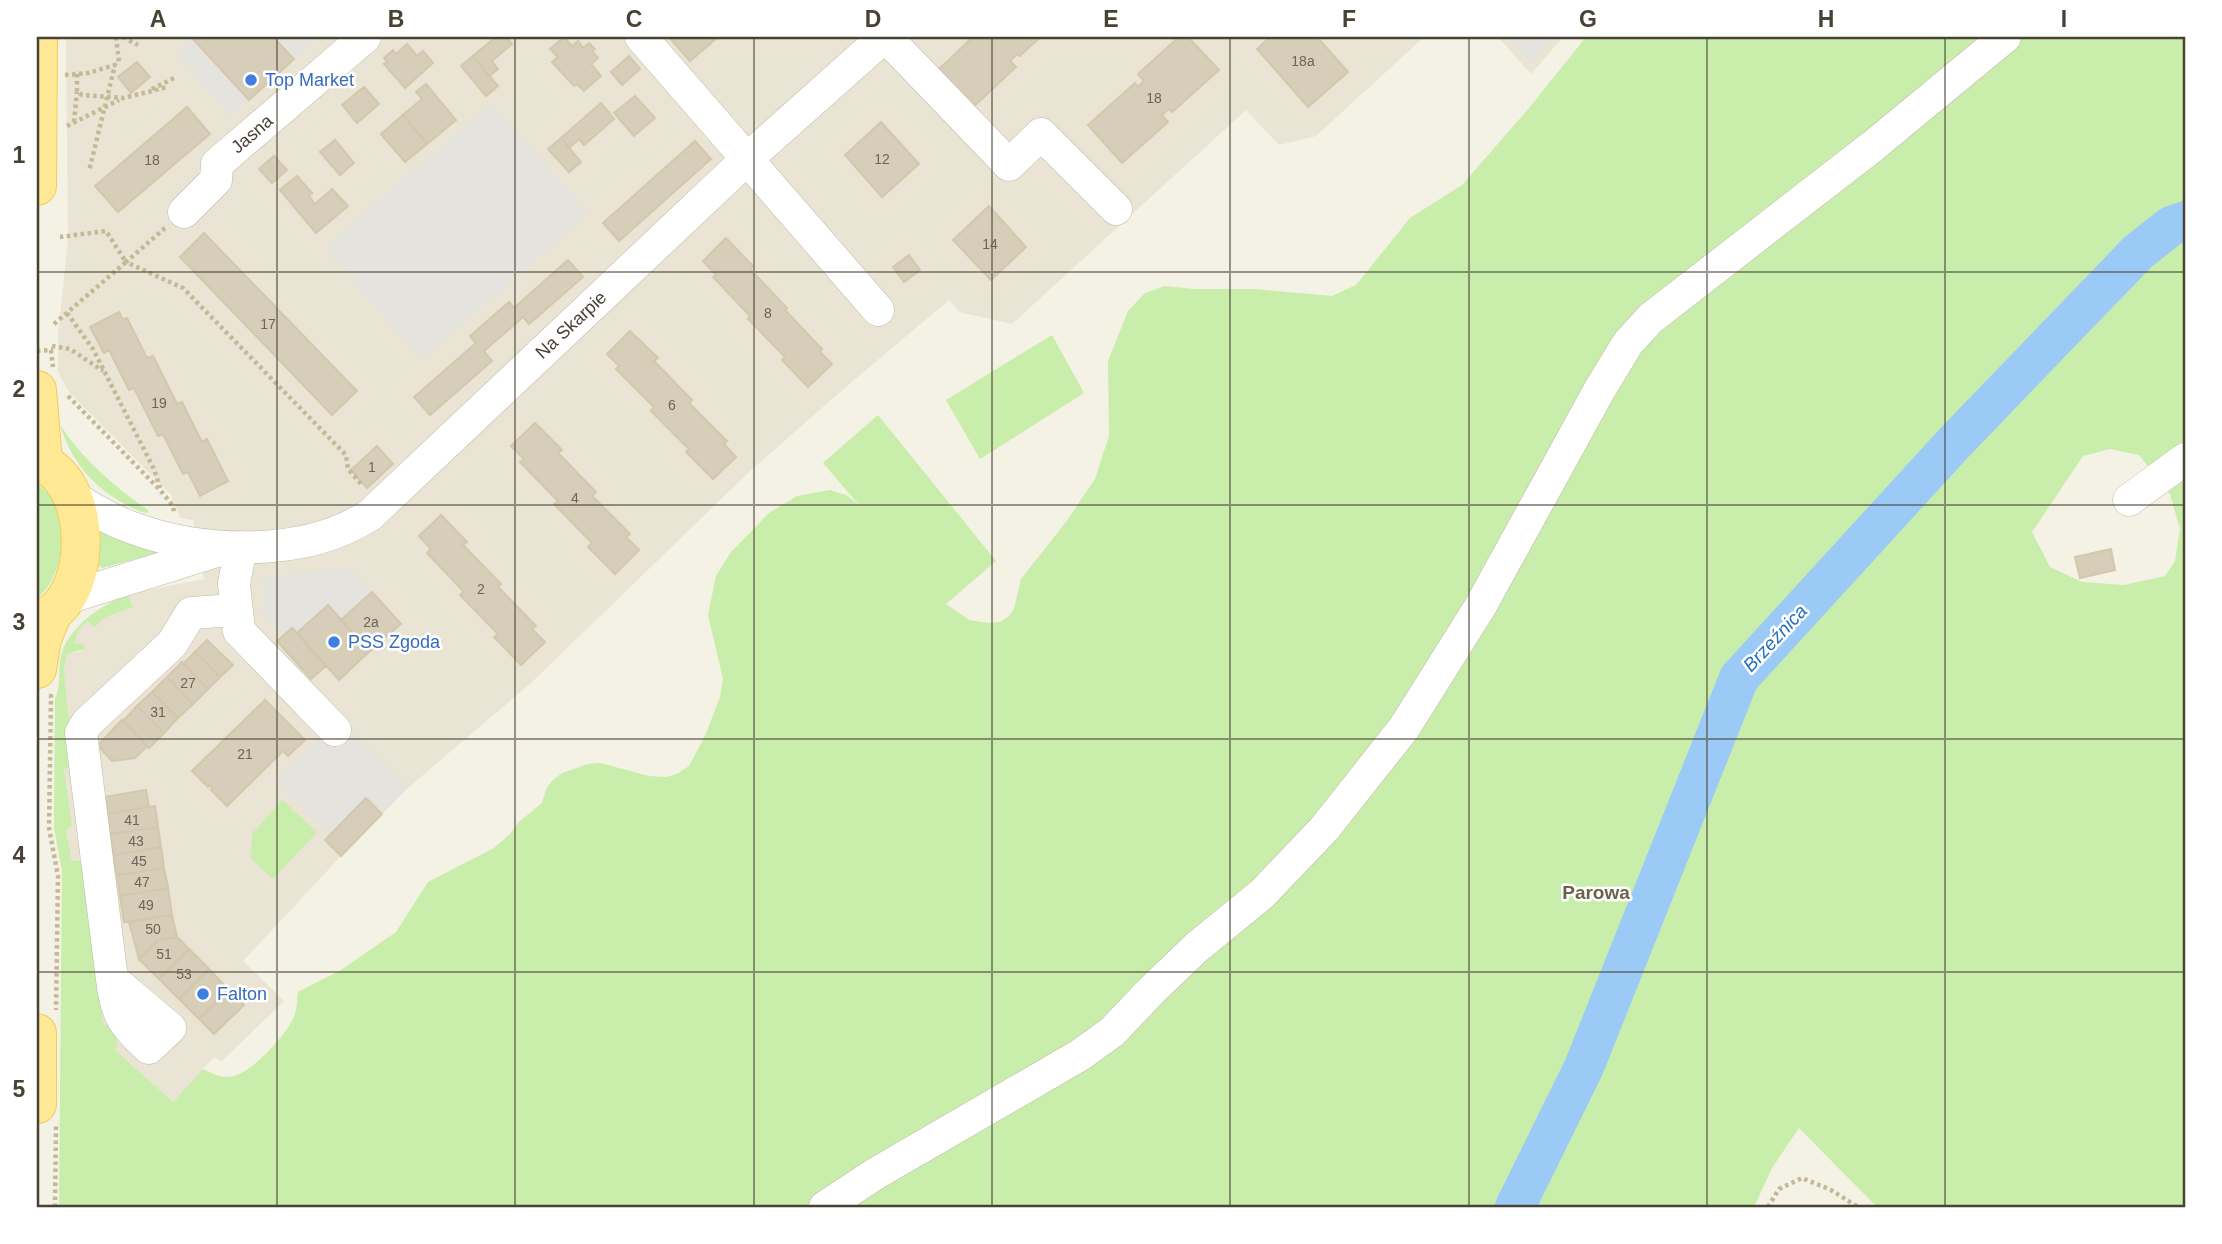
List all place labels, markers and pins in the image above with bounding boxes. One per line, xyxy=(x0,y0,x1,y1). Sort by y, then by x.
place label: Top Market xyxy=(265,70,354,90)
marker: Top Market xyxy=(243,72,259,88)
place label: PSS Zgoda xyxy=(348,632,441,652)
marker: PSS Zgoda xyxy=(326,634,342,650)
place label: Falton xyxy=(217,984,267,1004)
marker: Falton xyxy=(195,986,211,1002)

